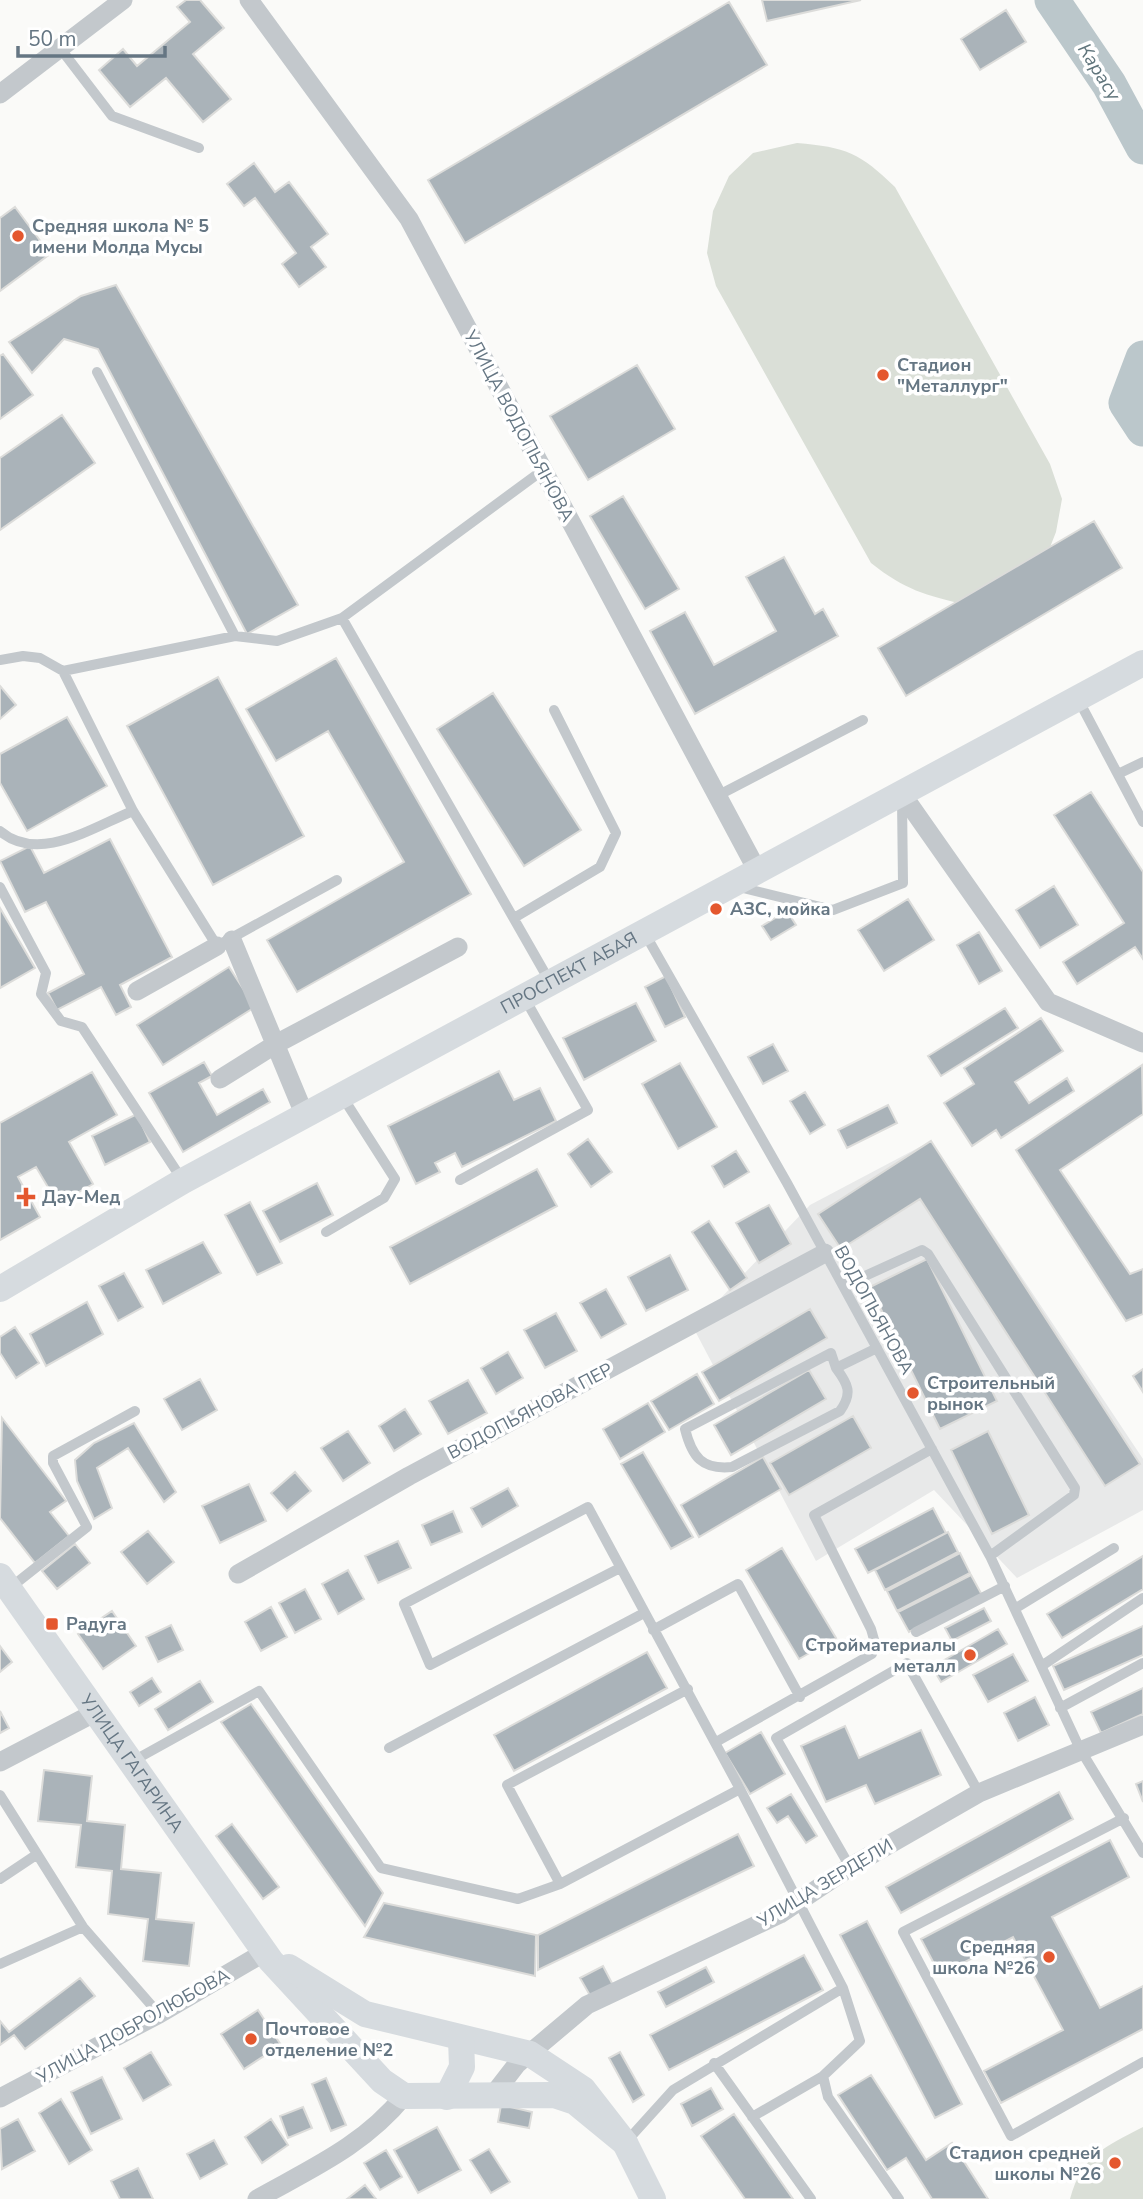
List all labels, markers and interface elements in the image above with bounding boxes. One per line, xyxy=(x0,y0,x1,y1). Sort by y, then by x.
scale bar xyxy=(18,14,164,58)
text: 50 m xyxy=(28,25,77,53)
water label: Карасу xyxy=(1071,38,1127,106)
place label: Средняя школа № 5 имени Молда Мусы xyxy=(32,214,209,259)
marker: Средняя школа № 5 имени Молда Мусы xyxy=(10,228,26,244)
street label: УЛИЦА ВОДОПЬЯНОВА xyxy=(458,325,580,526)
place label: Стадион "Металлург" xyxy=(897,353,1008,398)
marker: Стадион "Металлург" xyxy=(875,367,891,383)
place label: АЗС, мойка xyxy=(730,897,831,921)
marker: АЗС, мойка xyxy=(708,901,724,917)
street label: ПРОСПЕКТ АБАЯ xyxy=(496,926,642,1019)
place label: Дау-Мед xyxy=(42,1185,121,1209)
marker: Дау-Мед xyxy=(16,1187,36,1207)
street label: ВОДОПЬЯНОВА xyxy=(829,1241,919,1379)
street label: ВОДОПЬЯНОВА ПЕР xyxy=(443,1357,617,1465)
place label: Строительный рынок xyxy=(927,1371,1055,1416)
marker: Строительный рынок xyxy=(905,1385,921,1401)
place label: Радуга xyxy=(66,1612,127,1636)
marker: Радуга xyxy=(44,1616,60,1632)
place label: Стройматериалы металл xyxy=(805,1633,956,1678)
marker: Стройматериалы металл xyxy=(962,1647,978,1663)
street label: УЛИЦА ГАГАРИНА xyxy=(74,1688,189,1837)
street label: УЛИЦА ЗЕРДЕЛИ xyxy=(752,1833,897,1933)
place label: Средняя школа №26 xyxy=(932,1935,1035,1980)
marker: Средняя школа №26 xyxy=(1041,1949,1057,1965)
street label: УЛИЦА ДОБРОЛЮБОВА xyxy=(31,1963,234,2090)
place label: Почтовое отделение №2 xyxy=(265,2017,393,2062)
marker: Почтовое отделение №2 xyxy=(243,2031,259,2047)
place label: Стадион средней школы №26 xyxy=(949,2141,1101,2186)
marker: Стадион средней школы №26 xyxy=(1107,2155,1123,2171)

